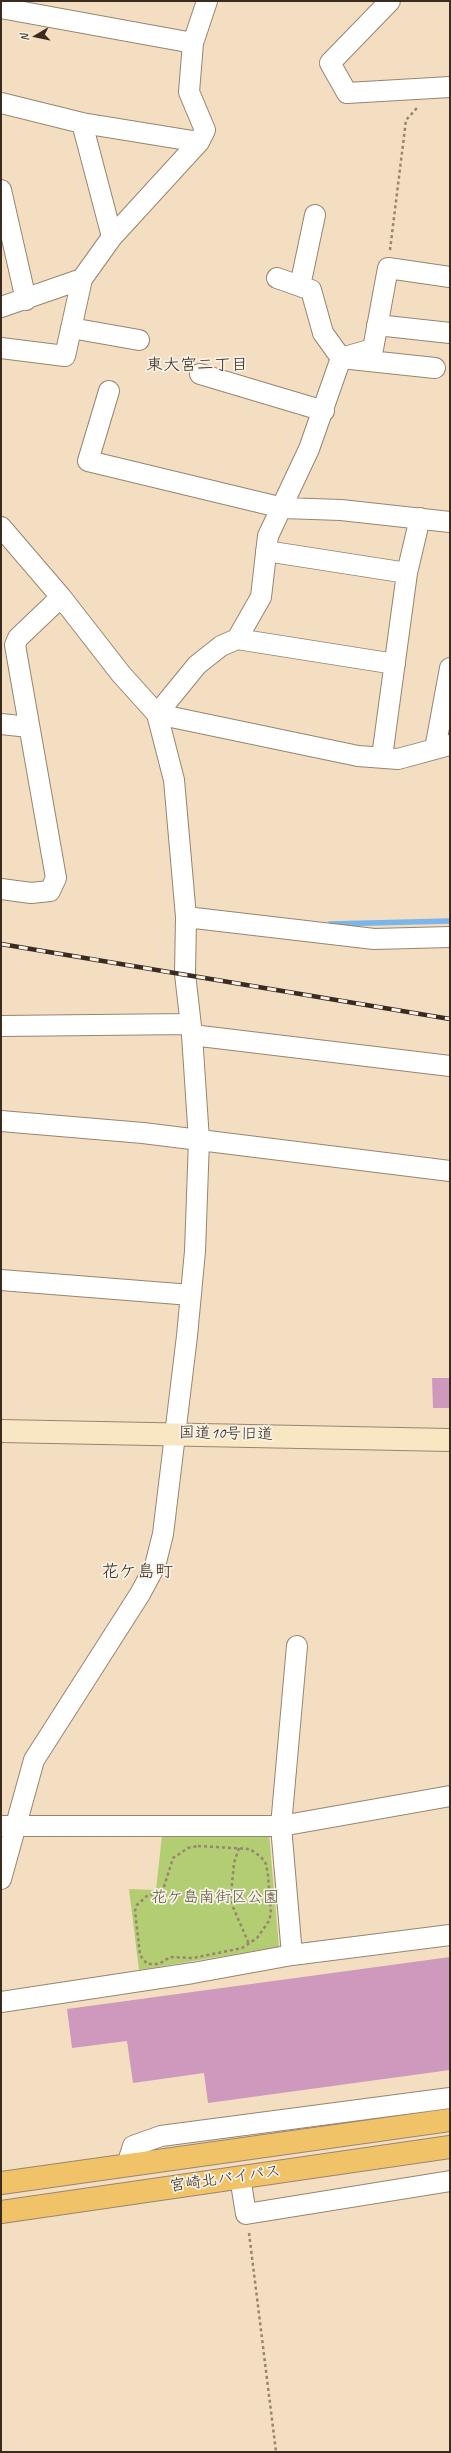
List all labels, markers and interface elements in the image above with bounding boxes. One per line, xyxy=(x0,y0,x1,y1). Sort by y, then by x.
north arrow xyxy=(16,16,56,56)
text: N xyxy=(17,33,32,42)
district label: 東大宮二丁目 xyxy=(146,356,248,376)
street label: 国道10号旧道 xyxy=(179,1424,273,1444)
district label: 花ケ島町 xyxy=(101,1561,173,1583)
park label: 花ケ島南街区公園 xyxy=(151,1888,279,1908)
street label: 宮崎北バイパス xyxy=(168,2162,282,2196)

